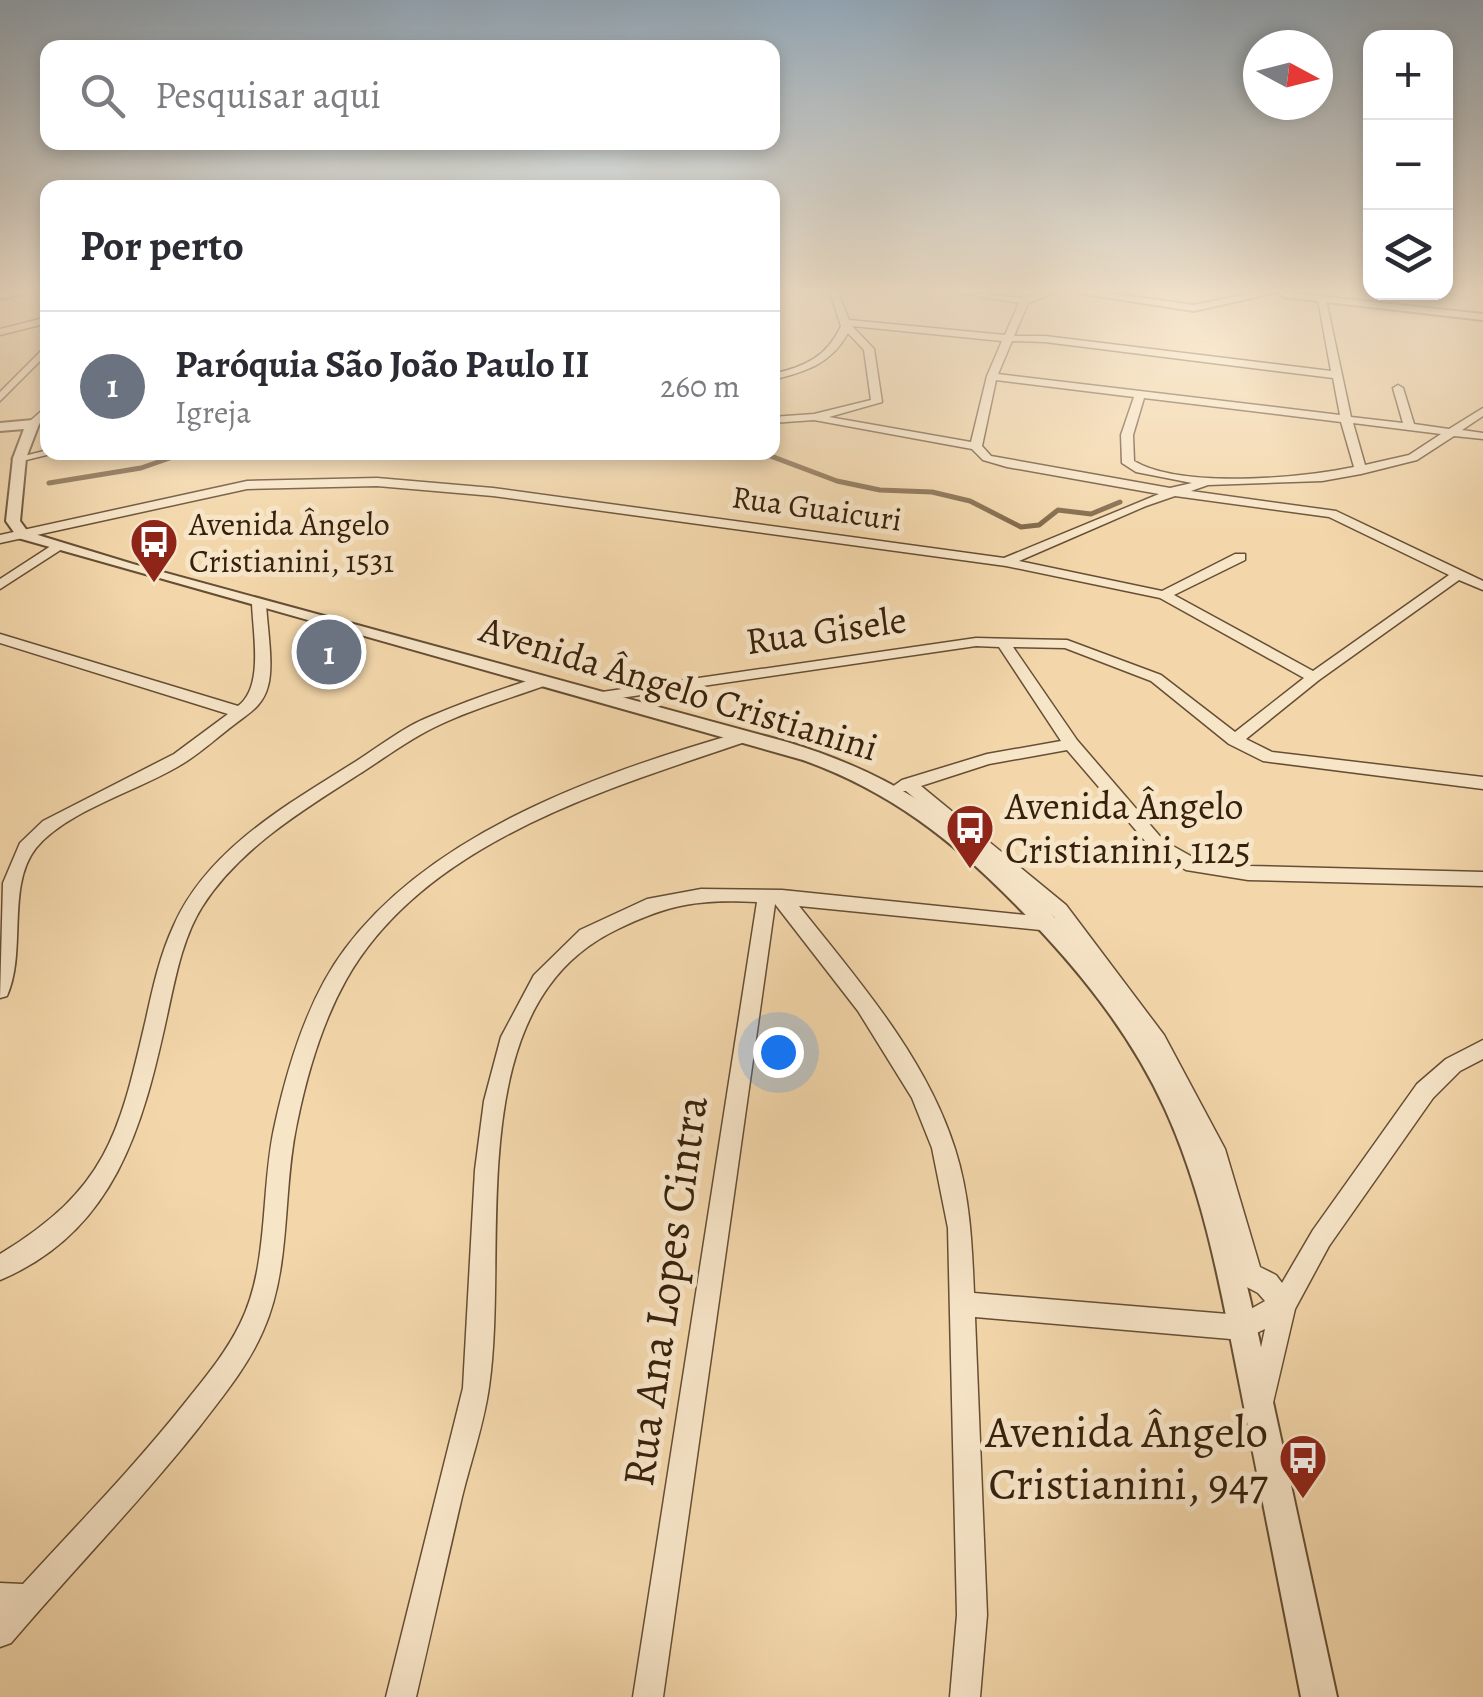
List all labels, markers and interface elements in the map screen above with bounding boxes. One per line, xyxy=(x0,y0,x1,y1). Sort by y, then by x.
north arrow xyxy=(1243,30,1333,120)
map controls xyxy=(1363,30,1453,300)
button: + xyxy=(1363,30,1453,120)
search box xyxy=(40,40,780,150)
icon: search xyxy=(75,68,130,123)
text: Pesquisar aqui xyxy=(155,69,381,121)
button: − xyxy=(1363,120,1453,210)
button: layers xyxy=(1363,210,1453,300)
text: Por perto xyxy=(80,217,244,274)
text: Paróquia São João Paulo II xyxy=(175,338,589,390)
text: 1 xyxy=(107,364,118,408)
text: 260 m xyxy=(660,364,740,408)
text: Igreja xyxy=(175,390,251,434)
street label: Rua Guaicuri xyxy=(729,474,905,542)
place label: Avenida Ângelo Cristianini, 1531 xyxy=(188,502,394,583)
bus stop icon: Avenida Ângelo Cristianini, 1531 xyxy=(128,516,180,584)
street label: Rua Gisele xyxy=(742,593,910,667)
street label: Avenida Ângelo Cristianini xyxy=(473,602,884,773)
pin: 1 xyxy=(296,614,362,690)
place label: Avenida Ângelo Cristianini, 1125 xyxy=(1004,780,1251,876)
bus stop icon: Avenida Ângelo Cristianini, 1125 xyxy=(944,802,996,870)
your location xyxy=(753,1027,804,1078)
street label: Rua Ana Lopes Cintra xyxy=(607,1092,723,1490)
place label: Avenida Ângelo Cristianini, 947 xyxy=(985,1401,1268,1515)
bus stop icon: Avenida Ângelo Cristianini, 947 xyxy=(1277,1432,1329,1500)

